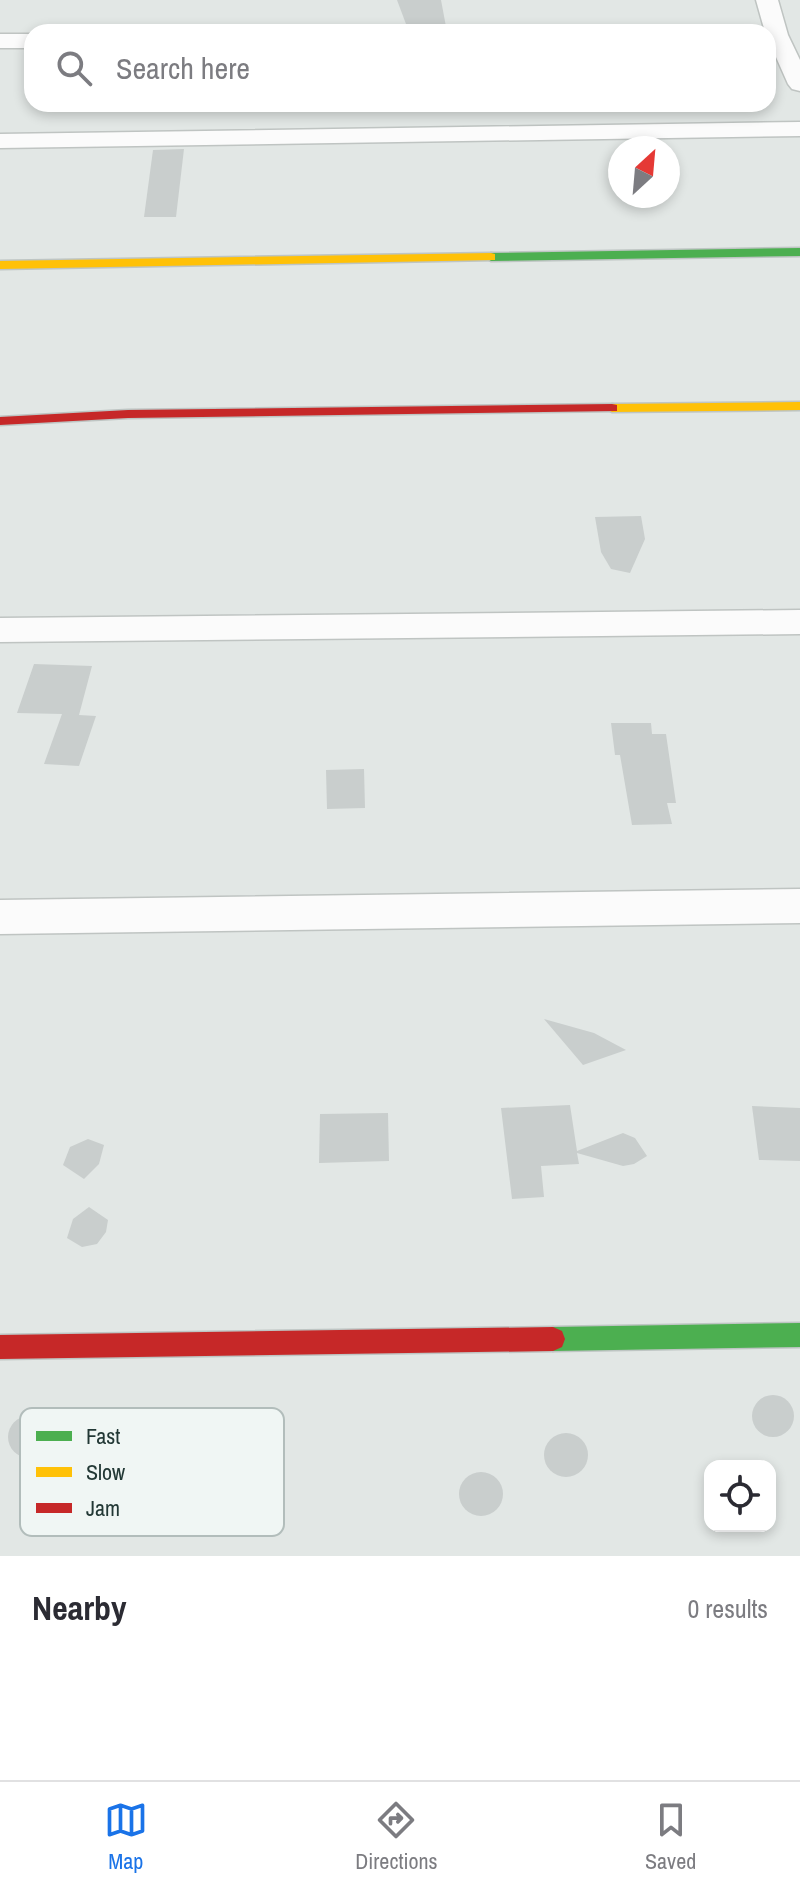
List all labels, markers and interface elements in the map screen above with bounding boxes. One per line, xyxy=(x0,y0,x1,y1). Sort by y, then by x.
search box xyxy=(24,24,776,112)
icon: search xyxy=(52,46,96,90)
text: Search here xyxy=(116,48,250,88)
north arrow xyxy=(608,136,680,208)
legend xyxy=(20,1408,284,1536)
text: Fast xyxy=(86,1421,120,1451)
text: Slow xyxy=(86,1457,125,1487)
map controls xyxy=(704,1460,776,1532)
button: locate xyxy=(704,1460,776,1532)
text: Jam xyxy=(86,1493,120,1523)
text: Nearby xyxy=(32,1585,127,1631)
text: 0 results xyxy=(687,1591,768,1626)
tab: Map xyxy=(104,1798,148,1876)
tab: Directions xyxy=(355,1798,438,1876)
tab: Saved xyxy=(645,1798,696,1876)

